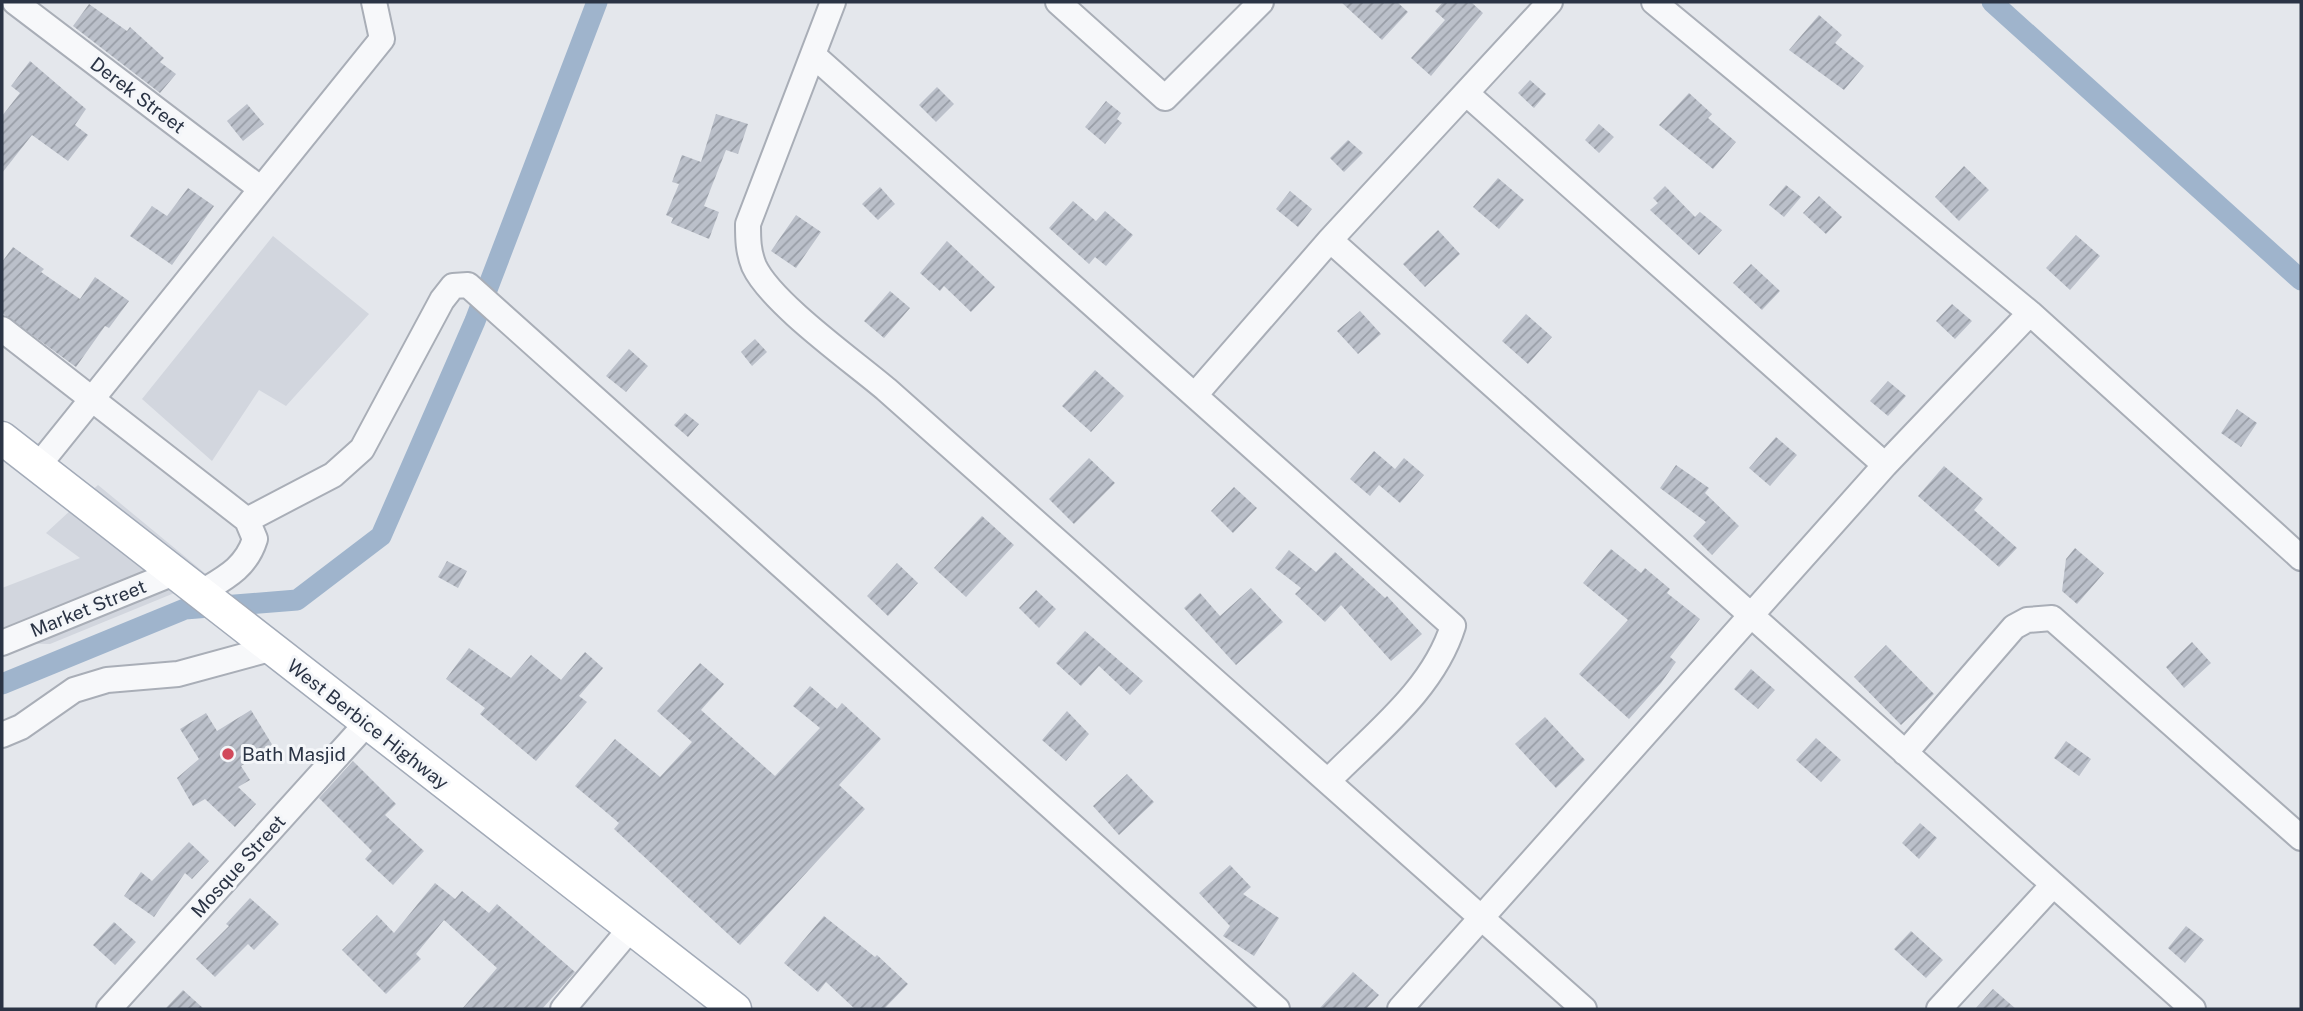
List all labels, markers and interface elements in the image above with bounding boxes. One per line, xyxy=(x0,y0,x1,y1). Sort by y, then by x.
street label: Derek Street xyxy=(86,52,190,138)
street label: Market Street xyxy=(27,575,149,641)
street label: West Berbice Highway xyxy=(283,654,453,794)
place label: Bath Masjid xyxy=(242,743,346,765)
marker: Bath Masjid xyxy=(220,746,236,762)
street label: Mosque Street xyxy=(186,810,290,922)

